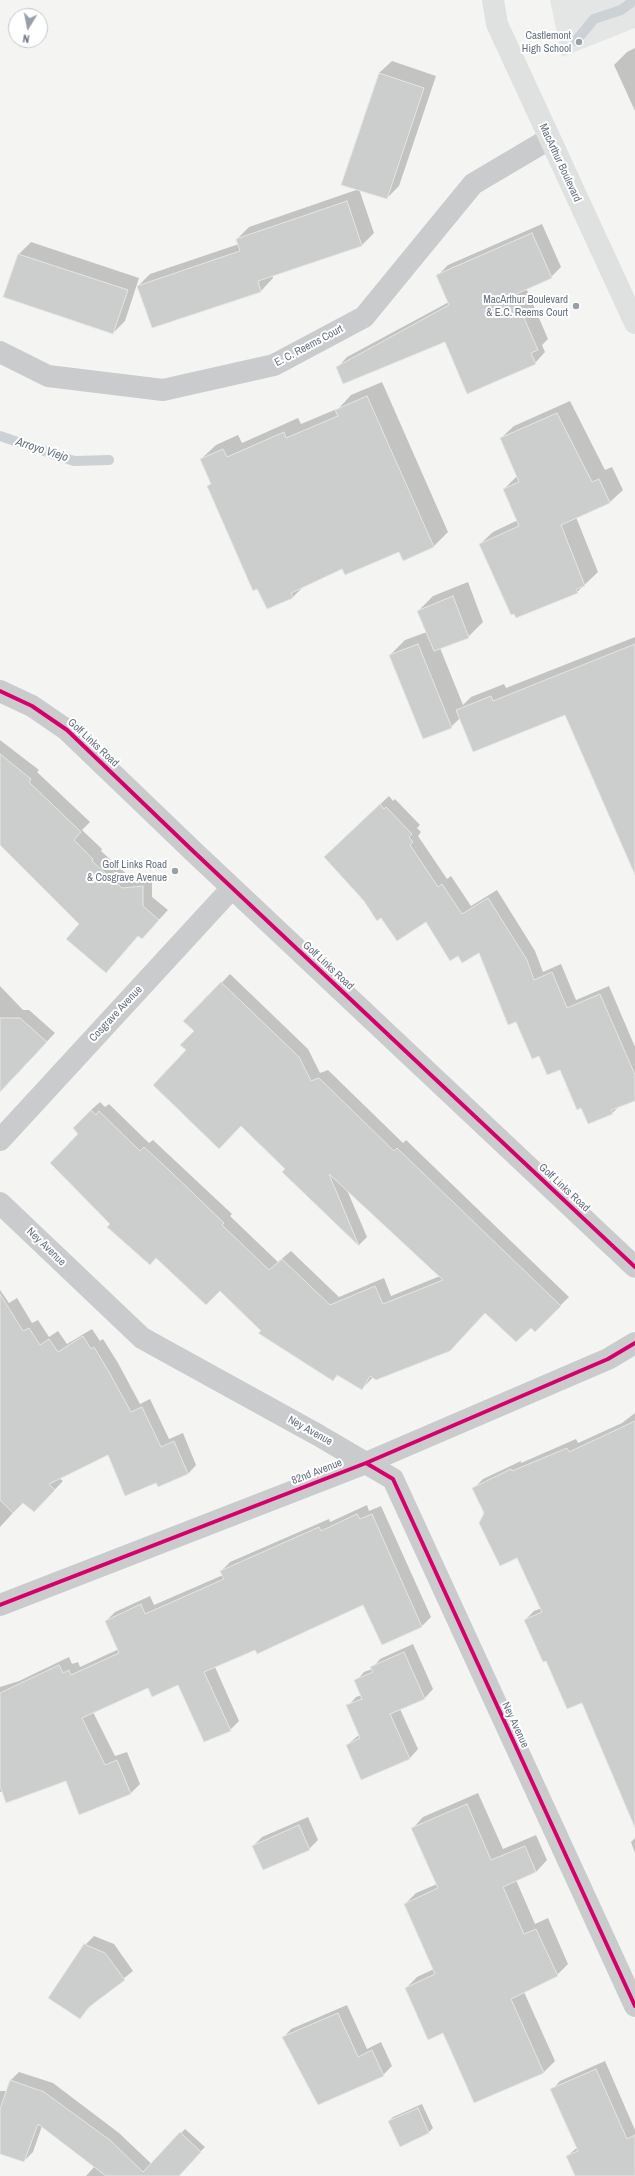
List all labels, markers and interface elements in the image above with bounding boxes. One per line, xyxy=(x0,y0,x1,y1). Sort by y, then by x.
north arrow xyxy=(8,8,48,48)
place label: Castlemont High School xyxy=(522,29,571,55)
text: N xyxy=(22,31,31,46)
marker: Castlemont High School xyxy=(574,37,584,47)
street label: MacArthur Boulevard xyxy=(536,122,584,204)
place label: MacArthur Boulevard & E.C. Reems Court xyxy=(483,293,568,319)
marker: MacArthur Boulevard & E.C. Reems Court xyxy=(571,301,581,311)
street label: E. C. Reems Court xyxy=(272,322,346,370)
water label: Arroyo Viejo xyxy=(14,435,70,465)
street label: Golf Links Road xyxy=(65,716,121,770)
place label: Golf Links Road & Cosgrave Avenue xyxy=(87,858,167,884)
marker: Golf Links Road & Cosgrave Avenue xyxy=(170,866,180,876)
street label: Golf Links Road xyxy=(300,939,356,993)
street label: Cosgrave Avenue xyxy=(87,983,145,1045)
street label: Golf Links Road xyxy=(536,1161,592,1215)
street label: Ney Avenue xyxy=(24,1225,68,1269)
street label: Ney Avenue xyxy=(285,1413,335,1449)
street label: 82nd Avenue xyxy=(290,1456,344,1488)
street label: Ney Avenue xyxy=(499,1700,531,1750)

